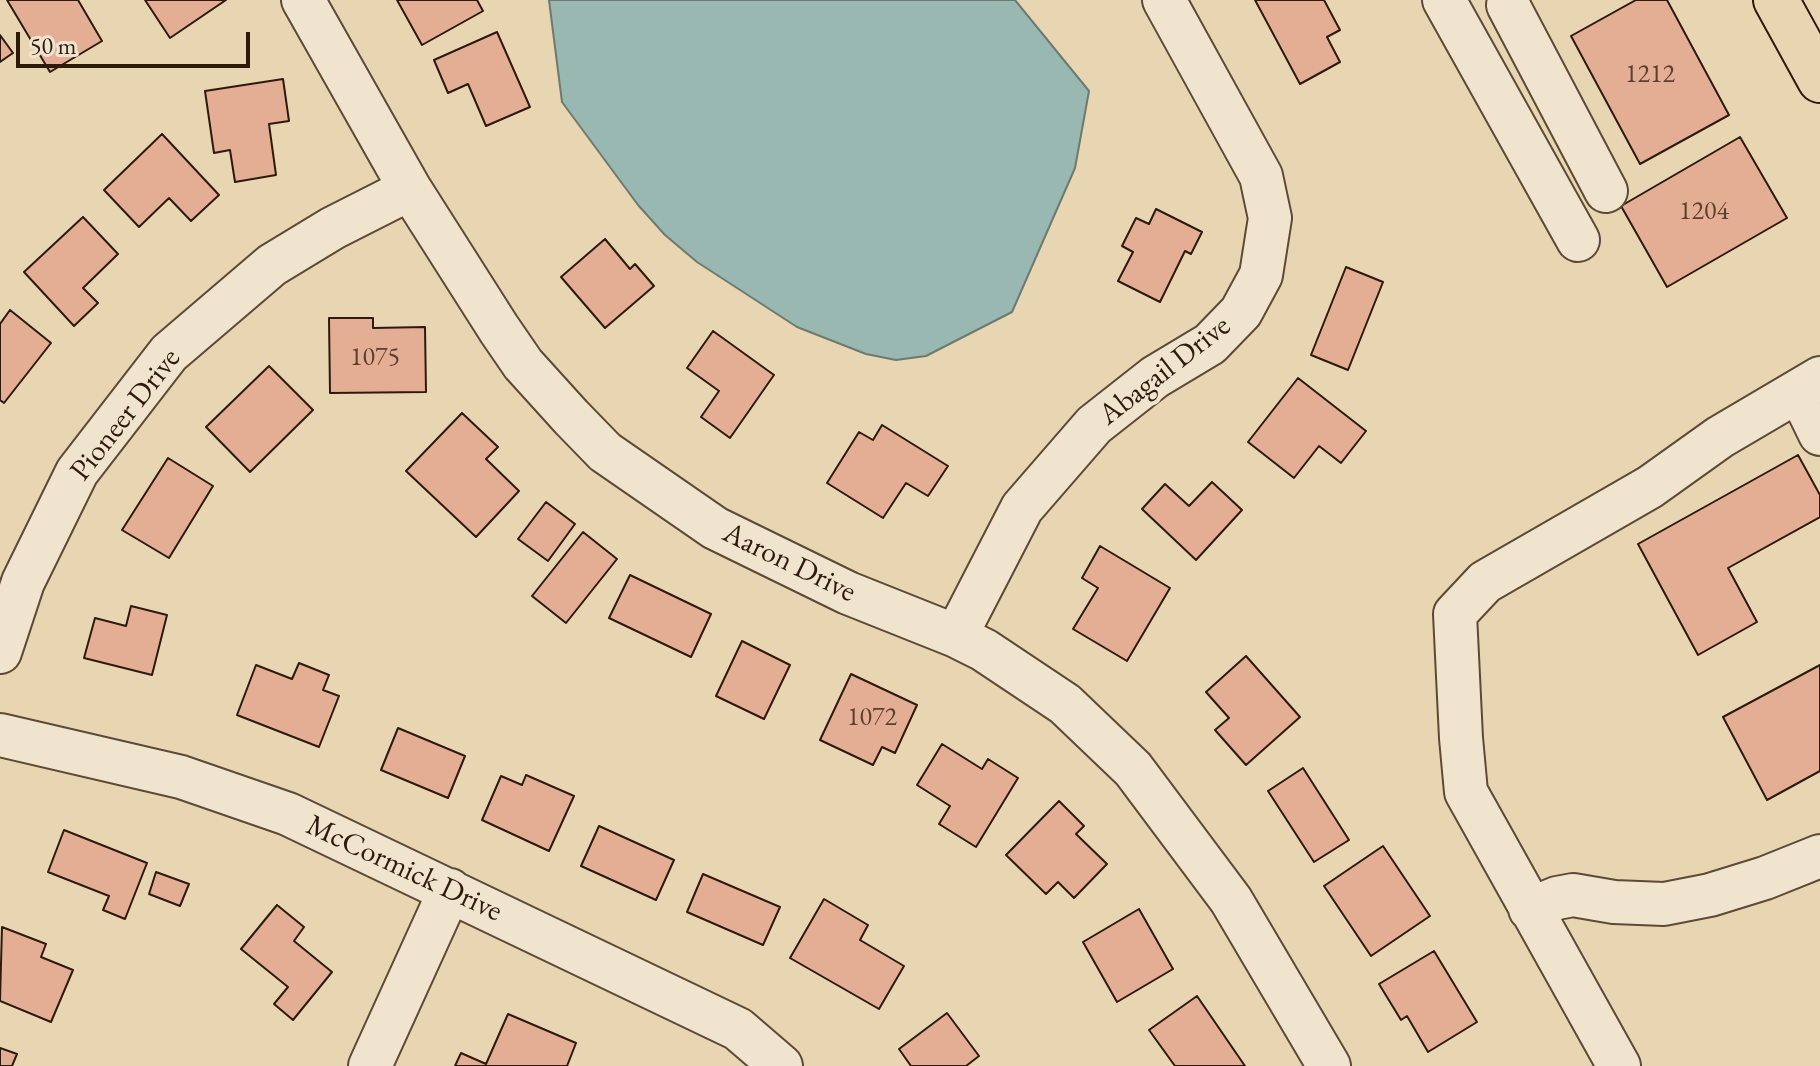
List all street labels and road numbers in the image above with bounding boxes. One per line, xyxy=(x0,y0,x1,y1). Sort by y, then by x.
street label: Abagail Drive xyxy=(1092,308,1238,434)
street label: Pioneer Drive xyxy=(63,342,189,488)
street label: Aaron Drive xyxy=(717,515,861,611)
street label: McCormick Drive xyxy=(300,808,508,930)

